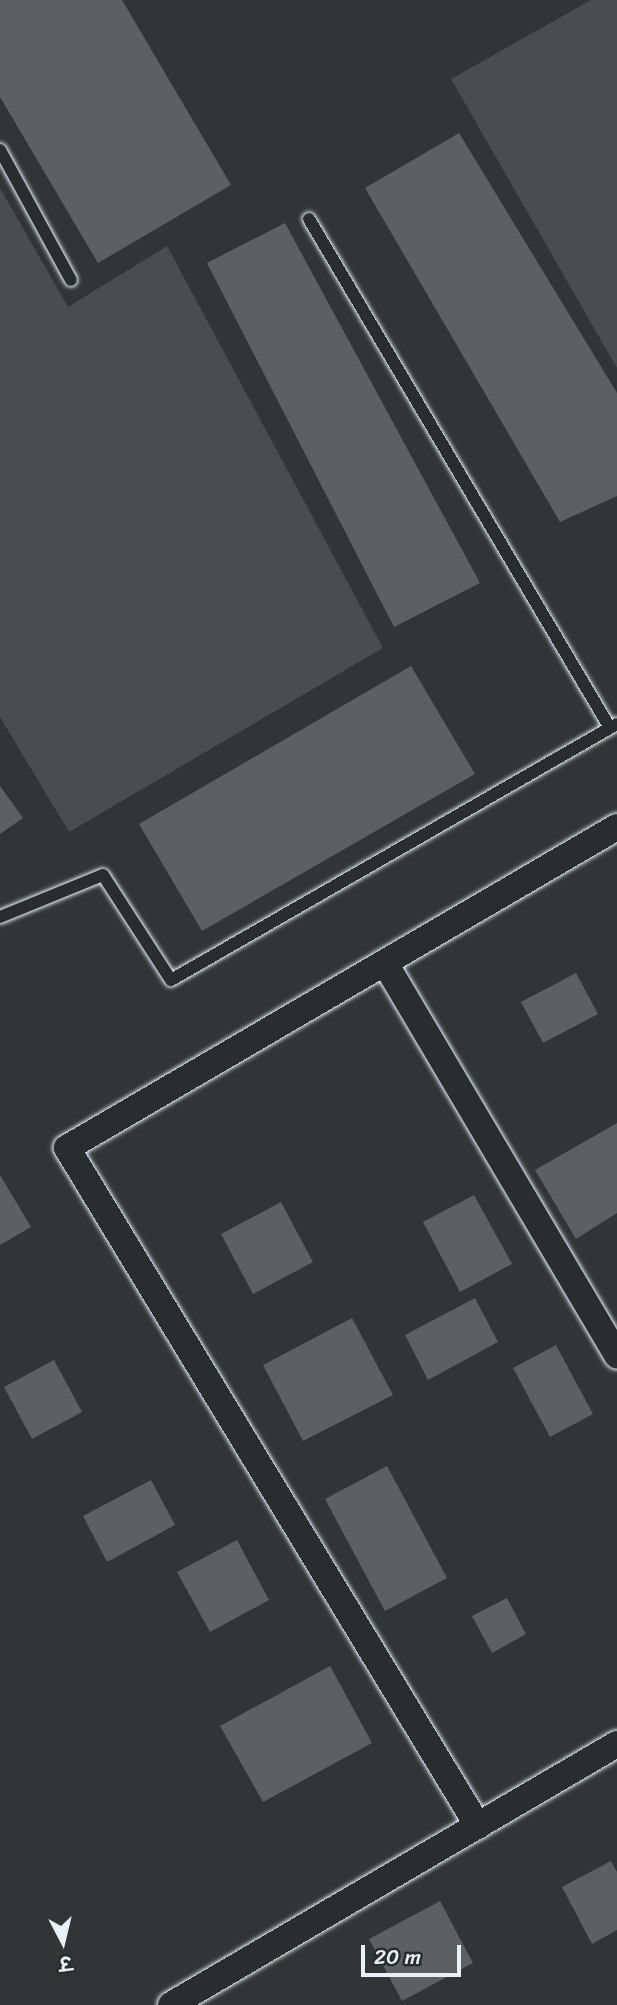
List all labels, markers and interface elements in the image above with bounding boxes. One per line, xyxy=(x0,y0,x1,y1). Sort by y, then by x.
north arrow xyxy=(28,1907,98,1977)
scale bar xyxy=(365,1932,465,1976)
text: 20 m xyxy=(374,1938,421,1976)
text: उ xyxy=(57,1946,74,1980)

